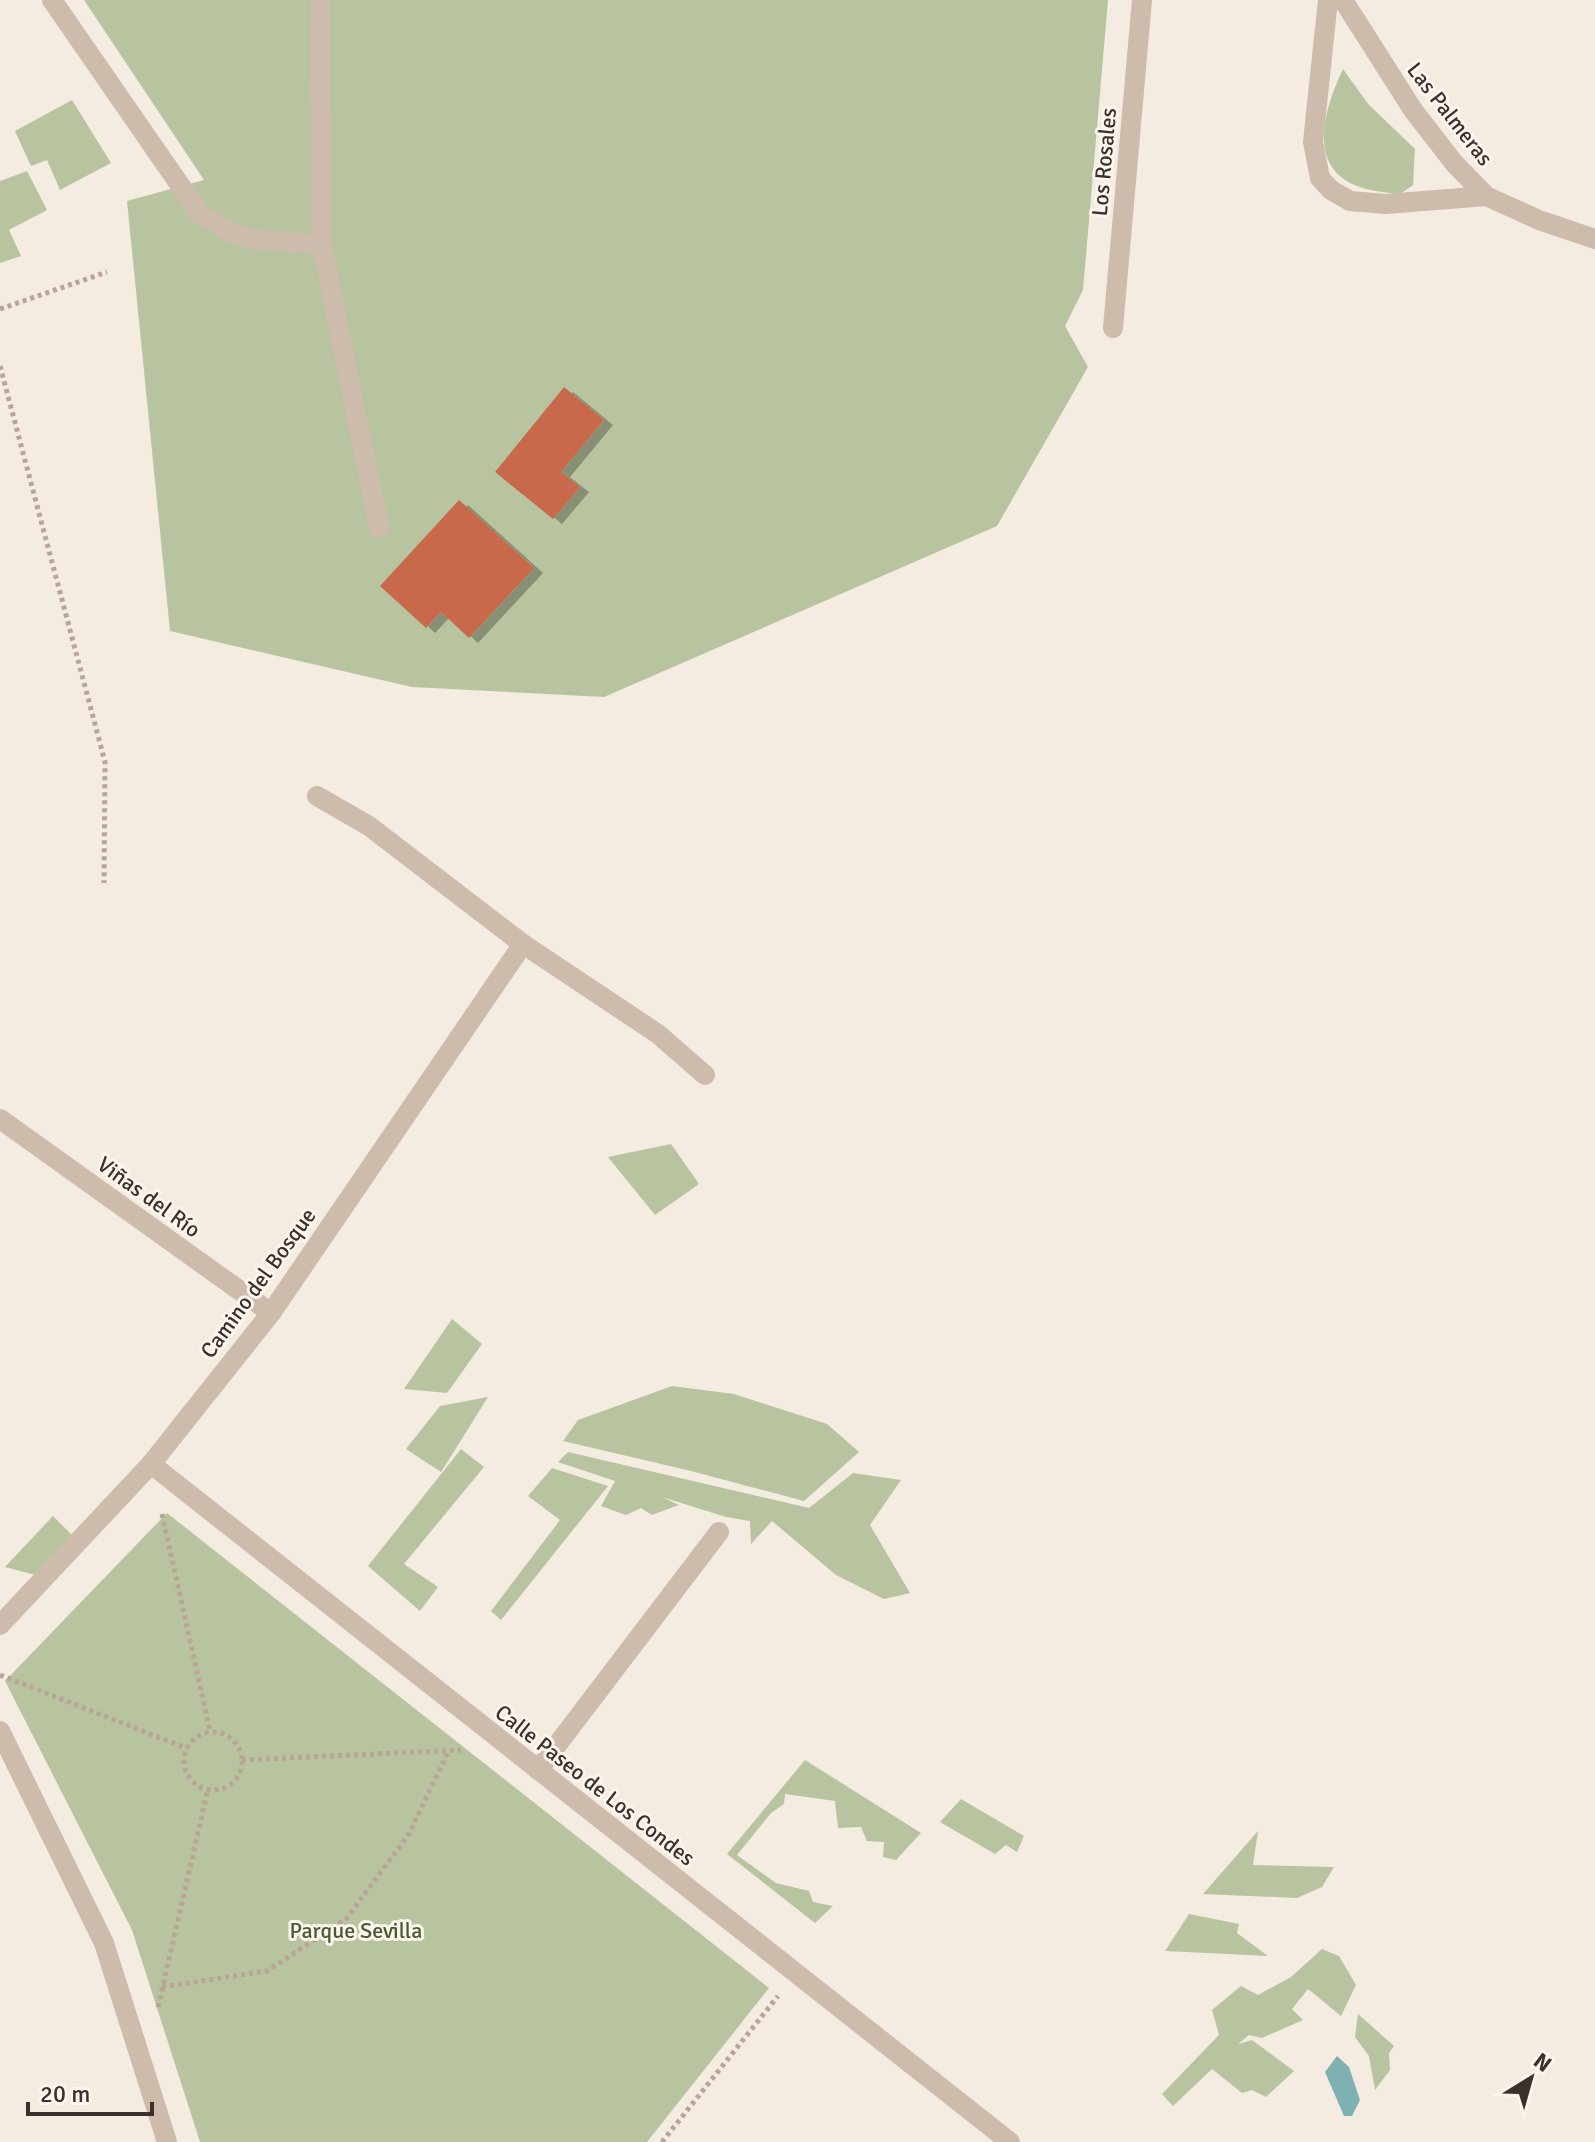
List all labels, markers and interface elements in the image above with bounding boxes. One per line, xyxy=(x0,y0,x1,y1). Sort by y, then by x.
street label: Las Palmeras xyxy=(1401,57,1499,171)
street label: Los Rosales xyxy=(1086,107,1122,217)
street label: Viñas del Río xyxy=(92,1151,206,1243)
street label: Camino del Bosque xyxy=(194,1203,322,1363)
street label: Calle Paseo de Los Condes xyxy=(490,1699,700,1871)
park label: Parque Sevilla xyxy=(289,1917,423,1944)
north arrow xyxy=(1491,2038,1571,2118)
text: N xyxy=(1528,2047,1557,2078)
scale bar xyxy=(28,2066,152,2116)
text: 20 m xyxy=(40,2079,90,2109)

